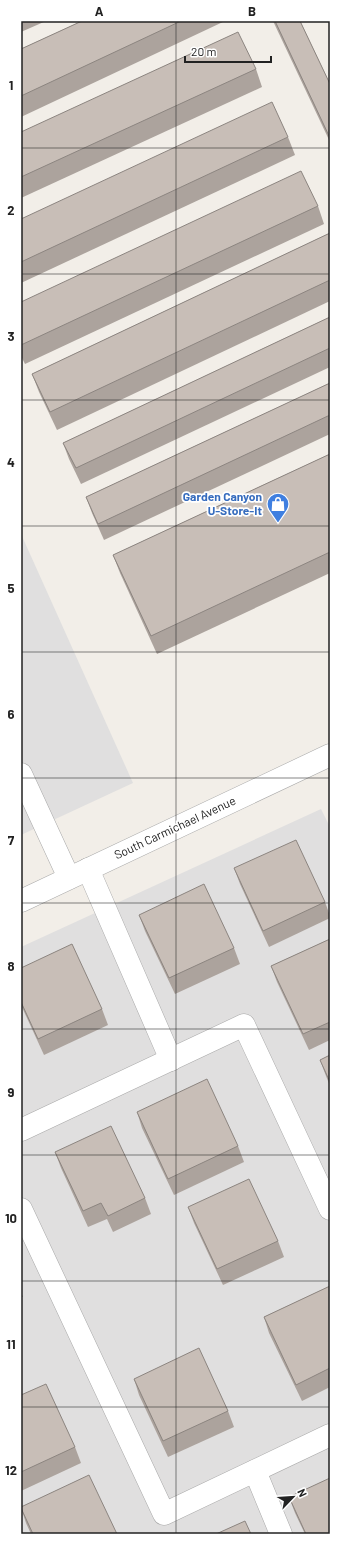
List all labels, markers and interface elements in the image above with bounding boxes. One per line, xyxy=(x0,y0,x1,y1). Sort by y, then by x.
text: A xyxy=(95,3,104,19)
text: B xyxy=(248,3,256,19)
scale bar xyxy=(185,38,271,64)
text: 20 m xyxy=(191,44,217,58)
text: 1 xyxy=(9,77,13,93)
text: 2 xyxy=(7,202,15,218)
text: 3 xyxy=(7,328,15,344)
text: 4 xyxy=(7,454,15,470)
place label: Garden Canyon U-Store-It xyxy=(183,489,262,517)
shop icon: Garden Canyon U-Store-It xyxy=(265,491,291,524)
text: 5 xyxy=(7,580,15,596)
text: 6 xyxy=(8,706,15,722)
street label: South Carmichael Avenue xyxy=(112,793,238,861)
text: 7 xyxy=(8,832,15,848)
text: 8 xyxy=(7,958,15,974)
text: 9 xyxy=(8,1084,15,1100)
text: 10 xyxy=(5,1210,17,1226)
text: 11 xyxy=(6,1336,16,1352)
text: 12 xyxy=(5,1462,17,1478)
north arrow xyxy=(273,1477,313,1517)
text: N xyxy=(295,1486,310,1499)

